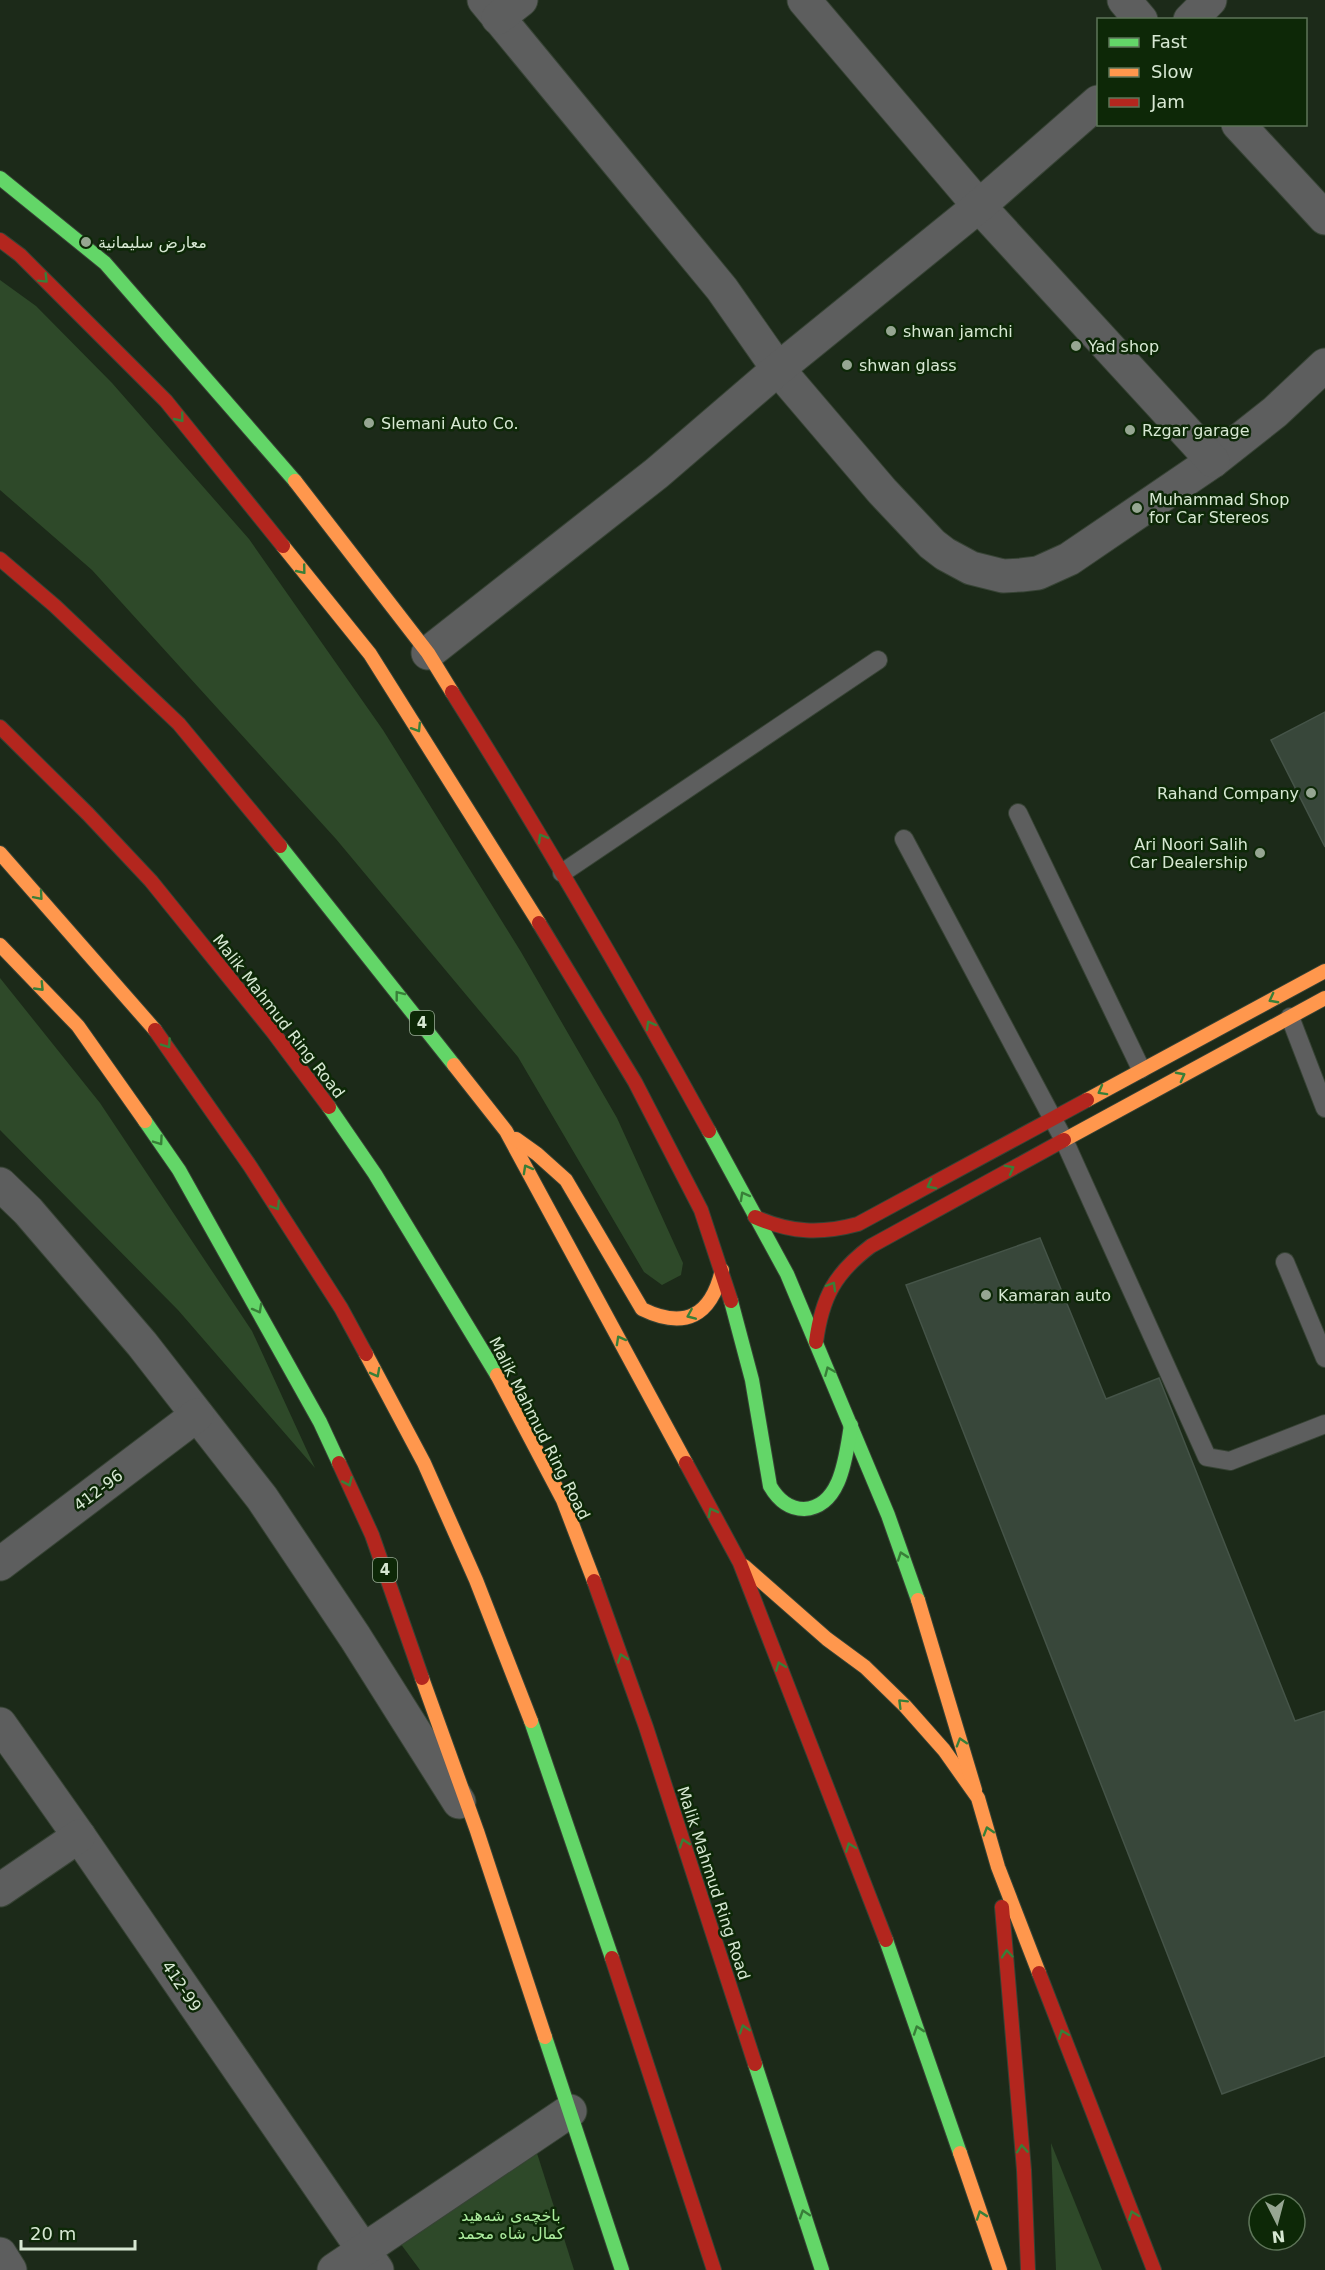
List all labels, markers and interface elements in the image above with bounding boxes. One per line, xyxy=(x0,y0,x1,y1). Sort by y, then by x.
legend xyxy=(1097,18,1307,126)
text: Fast xyxy=(1151,31,1187,52)
text: Slow xyxy=(1151,61,1193,82)
text: Jam xyxy=(1150,91,1185,112)
place label: معارض سليمانية xyxy=(98,233,207,253)
marker: معارض سليمانية xyxy=(79,235,93,249)
one-way arrow xyxy=(37,272,47,283)
place label: shwan jamchi xyxy=(903,322,1013,341)
marker: shwan jamchi xyxy=(884,324,898,338)
place label: Yad shop xyxy=(1087,337,1159,356)
marker: Yad shop xyxy=(1069,339,1083,353)
place label: shwan glass xyxy=(859,356,957,375)
marker: shwan glass xyxy=(840,358,854,372)
one-way arrow xyxy=(173,412,184,423)
place label: Slemani Auto Co. xyxy=(381,414,519,433)
marker: Slemani Auto Co. xyxy=(362,416,376,430)
place label: Rzgar garage xyxy=(1142,421,1249,440)
marker: Rzgar garage xyxy=(1123,423,1137,437)
place label: Muhammad Shop for Car Stereos xyxy=(1149,490,1289,527)
marker: Muhammad Shop for Car Stereos xyxy=(1130,501,1144,515)
one-way arrow xyxy=(295,563,306,574)
one-way arrow xyxy=(409,722,421,732)
place label: Rahand Company xyxy=(1157,784,1299,803)
marker: Rahand Company xyxy=(1304,786,1318,800)
one-way arrow xyxy=(538,834,549,844)
place label: Ari Noori Salih Car Dealership xyxy=(1129,835,1248,872)
marker: Ari Noori Salih Car Dealership xyxy=(1253,846,1267,860)
one-way arrow xyxy=(32,889,43,900)
street label: Malik Mahmud Ring Road xyxy=(209,931,348,1102)
one-way arrow xyxy=(33,980,44,991)
one-way arrow xyxy=(396,990,407,1001)
one-way arrow xyxy=(1269,992,1280,1003)
road number: 4 xyxy=(410,1011,434,1035)
one-way arrow xyxy=(646,1021,657,1031)
one-way arrow xyxy=(160,1037,171,1048)
one-way arrow xyxy=(1175,1072,1186,1083)
one-way arrow xyxy=(1098,1084,1108,1095)
one-way arrow xyxy=(152,1135,163,1146)
one-way arrow xyxy=(522,1164,534,1175)
one-way arrow xyxy=(1004,1165,1014,1176)
one-way arrow xyxy=(926,1178,937,1189)
one-way arrow xyxy=(740,1192,751,1202)
one-way arrow xyxy=(268,1200,280,1210)
one-way arrow xyxy=(824,1282,836,1292)
place label: Kamaran auto xyxy=(998,1286,1111,1305)
marker: Kamaran auto xyxy=(979,1288,993,1302)
one-way arrow xyxy=(251,1303,262,1313)
one-way arrow xyxy=(687,1308,698,1320)
street label: Malik Mahmud Ring Road xyxy=(485,1334,594,1523)
one-way arrow xyxy=(616,1335,627,1346)
one-way arrow xyxy=(369,1367,380,1377)
one-way arrow xyxy=(824,1367,836,1378)
street label: 412-96 xyxy=(70,1466,127,1515)
one-way arrow xyxy=(340,1476,352,1487)
one-way arrow xyxy=(708,1507,719,1518)
one-way arrow xyxy=(897,1551,910,1562)
road number: 4 xyxy=(373,1558,397,1582)
one-way arrow xyxy=(617,1653,630,1664)
one-way arrow xyxy=(774,1661,787,1671)
one-way arrow xyxy=(898,1699,909,1710)
one-way arrow xyxy=(956,1737,968,1748)
street label: Malik Mahmud Ring Road xyxy=(673,1784,754,1982)
one-way arrow xyxy=(983,1826,995,1837)
one-way arrow xyxy=(679,1838,691,1849)
one-way arrow xyxy=(845,1843,857,1854)
one-way arrow xyxy=(1001,1950,1014,1959)
street label: 412-99 xyxy=(158,1957,205,2015)
one-way arrow xyxy=(739,2024,751,2035)
one-way arrow xyxy=(912,2025,925,2036)
one-way arrow xyxy=(1058,2029,1070,2040)
one-way arrow xyxy=(1016,2144,1029,2153)
north arrow xyxy=(1247,2192,1307,2252)
park label: باخچەی شەهید کمال شاە محمد xyxy=(458,2206,565,2243)
one-way arrow xyxy=(798,2209,811,2220)
one-way arrow xyxy=(976,2210,989,2221)
one-way arrow xyxy=(1128,2211,1140,2222)
scale bar xyxy=(21,2213,135,2251)
text: 20 m xyxy=(30,2223,76,2244)
text: N xyxy=(1271,2226,1286,2247)

